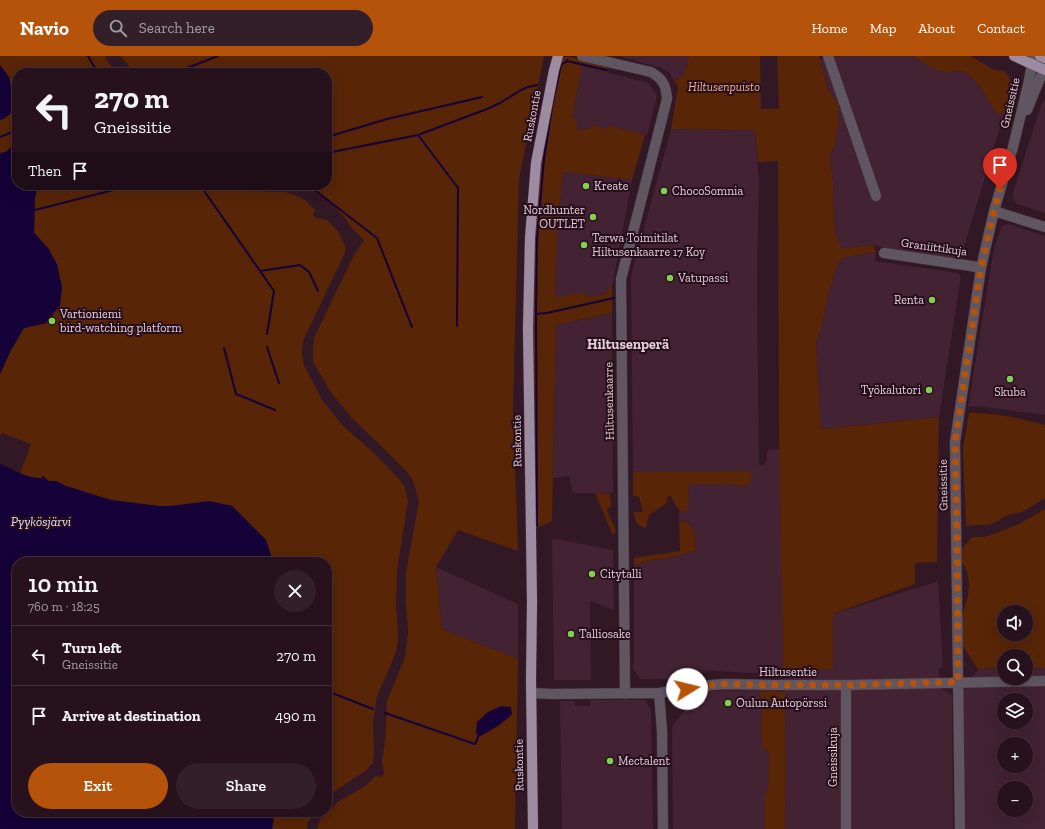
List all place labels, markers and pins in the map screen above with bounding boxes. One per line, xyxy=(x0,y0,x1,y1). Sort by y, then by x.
pin xyxy=(983,148,1017,189)
place label: Kreate xyxy=(594,179,629,193)
marker: Kreate xyxy=(581,181,591,191)
place label: ChocoSomnia xyxy=(672,184,743,198)
marker: ChocoSomnia xyxy=(659,186,669,196)
place label: Nordhunter OUTLET xyxy=(523,203,586,231)
marker: Nordhunter OUTLET xyxy=(588,212,598,222)
place label: Terwa Toimitilat Hiltusenkaarre 17 Koy xyxy=(592,231,706,259)
marker: Terwa Toimitilat Hiltusenkaarre 17 Koy xyxy=(579,240,589,250)
place label: Vatupassi xyxy=(677,271,729,285)
marker: Vatupassi xyxy=(665,273,675,283)
place label: Renta xyxy=(894,293,924,307)
marker: Renta xyxy=(927,295,937,305)
place label: Vartioniemi bird-watching platform xyxy=(59,307,182,335)
marker: Vartioniemi bird-watching platform xyxy=(47,316,57,326)
marker: Skuba xyxy=(1005,374,1015,384)
place label: Työkalutori xyxy=(861,383,922,397)
marker: Työkalutori xyxy=(924,385,934,395)
place label: Skuba xyxy=(994,385,1026,399)
place label: Citytalli xyxy=(600,567,642,581)
marker: Citytalli xyxy=(587,569,597,579)
place label: Talliosake xyxy=(579,627,631,641)
marker: Talliosake xyxy=(566,629,576,639)
place label: Oulun Autopörssi xyxy=(736,696,828,710)
marker: Oulun Autopörssi xyxy=(723,698,733,708)
place label: Mectalent xyxy=(618,754,670,768)
marker: Mectalent xyxy=(605,756,615,766)

